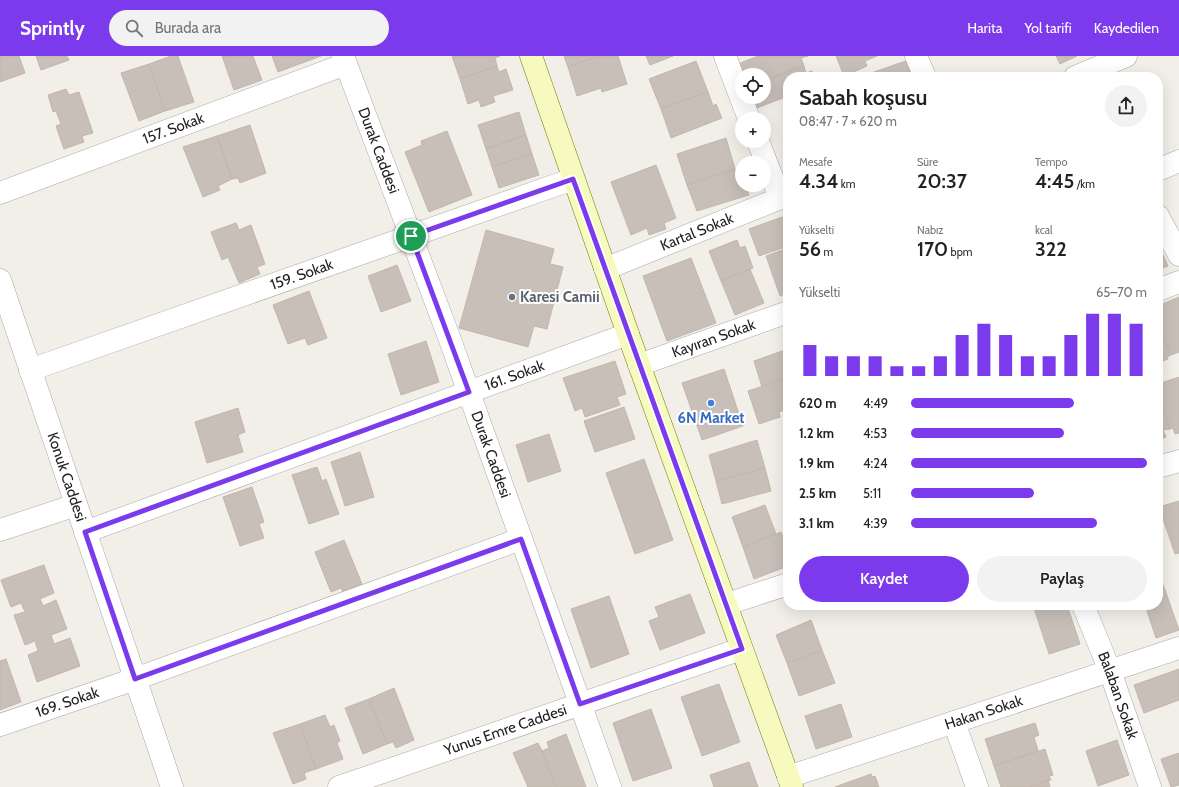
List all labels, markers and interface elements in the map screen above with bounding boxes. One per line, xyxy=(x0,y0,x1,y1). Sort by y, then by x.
search box xyxy=(109,10,389,46)
text: Sprintly xyxy=(20,17,85,40)
icon: search xyxy=(123,17,145,39)
text: Burada ara xyxy=(155,19,221,37)
text: Harita xyxy=(967,19,1002,37)
text: Yol tarifi xyxy=(1024,19,1072,37)
text: Kaydedilen xyxy=(1094,19,1159,37)
map controls xyxy=(735,68,771,192)
button: locate xyxy=(735,68,771,104)
text: Sabah koşusu xyxy=(799,84,927,111)
button: share xyxy=(1105,85,1147,127)
street label: Durak Caddesi xyxy=(354,105,403,196)
street label: 157. Sokak xyxy=(140,109,207,148)
button: + xyxy=(735,112,771,148)
text: 08:47 · 7 × 620 m xyxy=(799,113,897,129)
text: Mesafe xyxy=(799,155,832,169)
text: Süre xyxy=(917,155,938,169)
text: Tempo xyxy=(1035,155,1067,169)
button: − xyxy=(735,156,771,192)
text: 4.34 xyxy=(799,169,838,193)
text: 20:37 xyxy=(917,169,967,193)
text: 4:45 xyxy=(1035,169,1074,193)
text: km xyxy=(838,177,855,191)
text: /km xyxy=(1074,177,1095,191)
street label: Kartal Sokak xyxy=(658,209,736,255)
pin xyxy=(394,219,428,253)
text: Yükselti xyxy=(799,223,834,237)
text: Nabız xyxy=(917,223,944,237)
text: kcal xyxy=(1035,223,1053,237)
icon: arrive xyxy=(400,225,422,247)
text: 56 xyxy=(799,237,821,261)
text: 170 xyxy=(917,237,948,261)
text: 322 xyxy=(1035,237,1067,261)
text: m xyxy=(821,245,833,259)
text: bpm xyxy=(948,245,972,259)
street label: 159. Sokak xyxy=(268,255,336,294)
text: Yükselti xyxy=(799,284,840,300)
text: 65–70 m xyxy=(1096,284,1147,300)
place label: Karesi Camii xyxy=(520,288,600,306)
marker: Karesi Camii xyxy=(507,292,517,302)
street label: Kayıran Sokak xyxy=(669,315,758,362)
street label: 161. Sokak xyxy=(482,356,547,395)
text: 620 m xyxy=(799,395,837,411)
text: 4:49 xyxy=(863,395,888,411)
marker: 6N Market xyxy=(706,398,716,408)
street label: Durak Caddesi xyxy=(467,409,515,500)
place label: 6N Market xyxy=(677,409,745,427)
text: 1.2 km xyxy=(799,425,834,441)
text: 4:53 xyxy=(863,425,887,441)
street label: Konuk Caddesi xyxy=(43,430,90,524)
text: 1.9 km xyxy=(799,455,834,471)
text: 4:24 xyxy=(863,455,888,471)
text: 2.5 km xyxy=(799,485,836,501)
text: 5:11 xyxy=(863,485,881,501)
text: 3.1 km xyxy=(799,515,834,531)
text: 4:39 xyxy=(863,515,888,531)
button: Kaydet xyxy=(799,556,969,602)
button: Paylaş xyxy=(977,556,1147,602)
street label: Balaban Sokak xyxy=(1094,649,1142,742)
street label: 169. Sokak xyxy=(33,683,101,721)
street label: Hakan Sokak xyxy=(942,691,1025,734)
street label: Yunus Emre Caddesi xyxy=(441,700,569,760)

